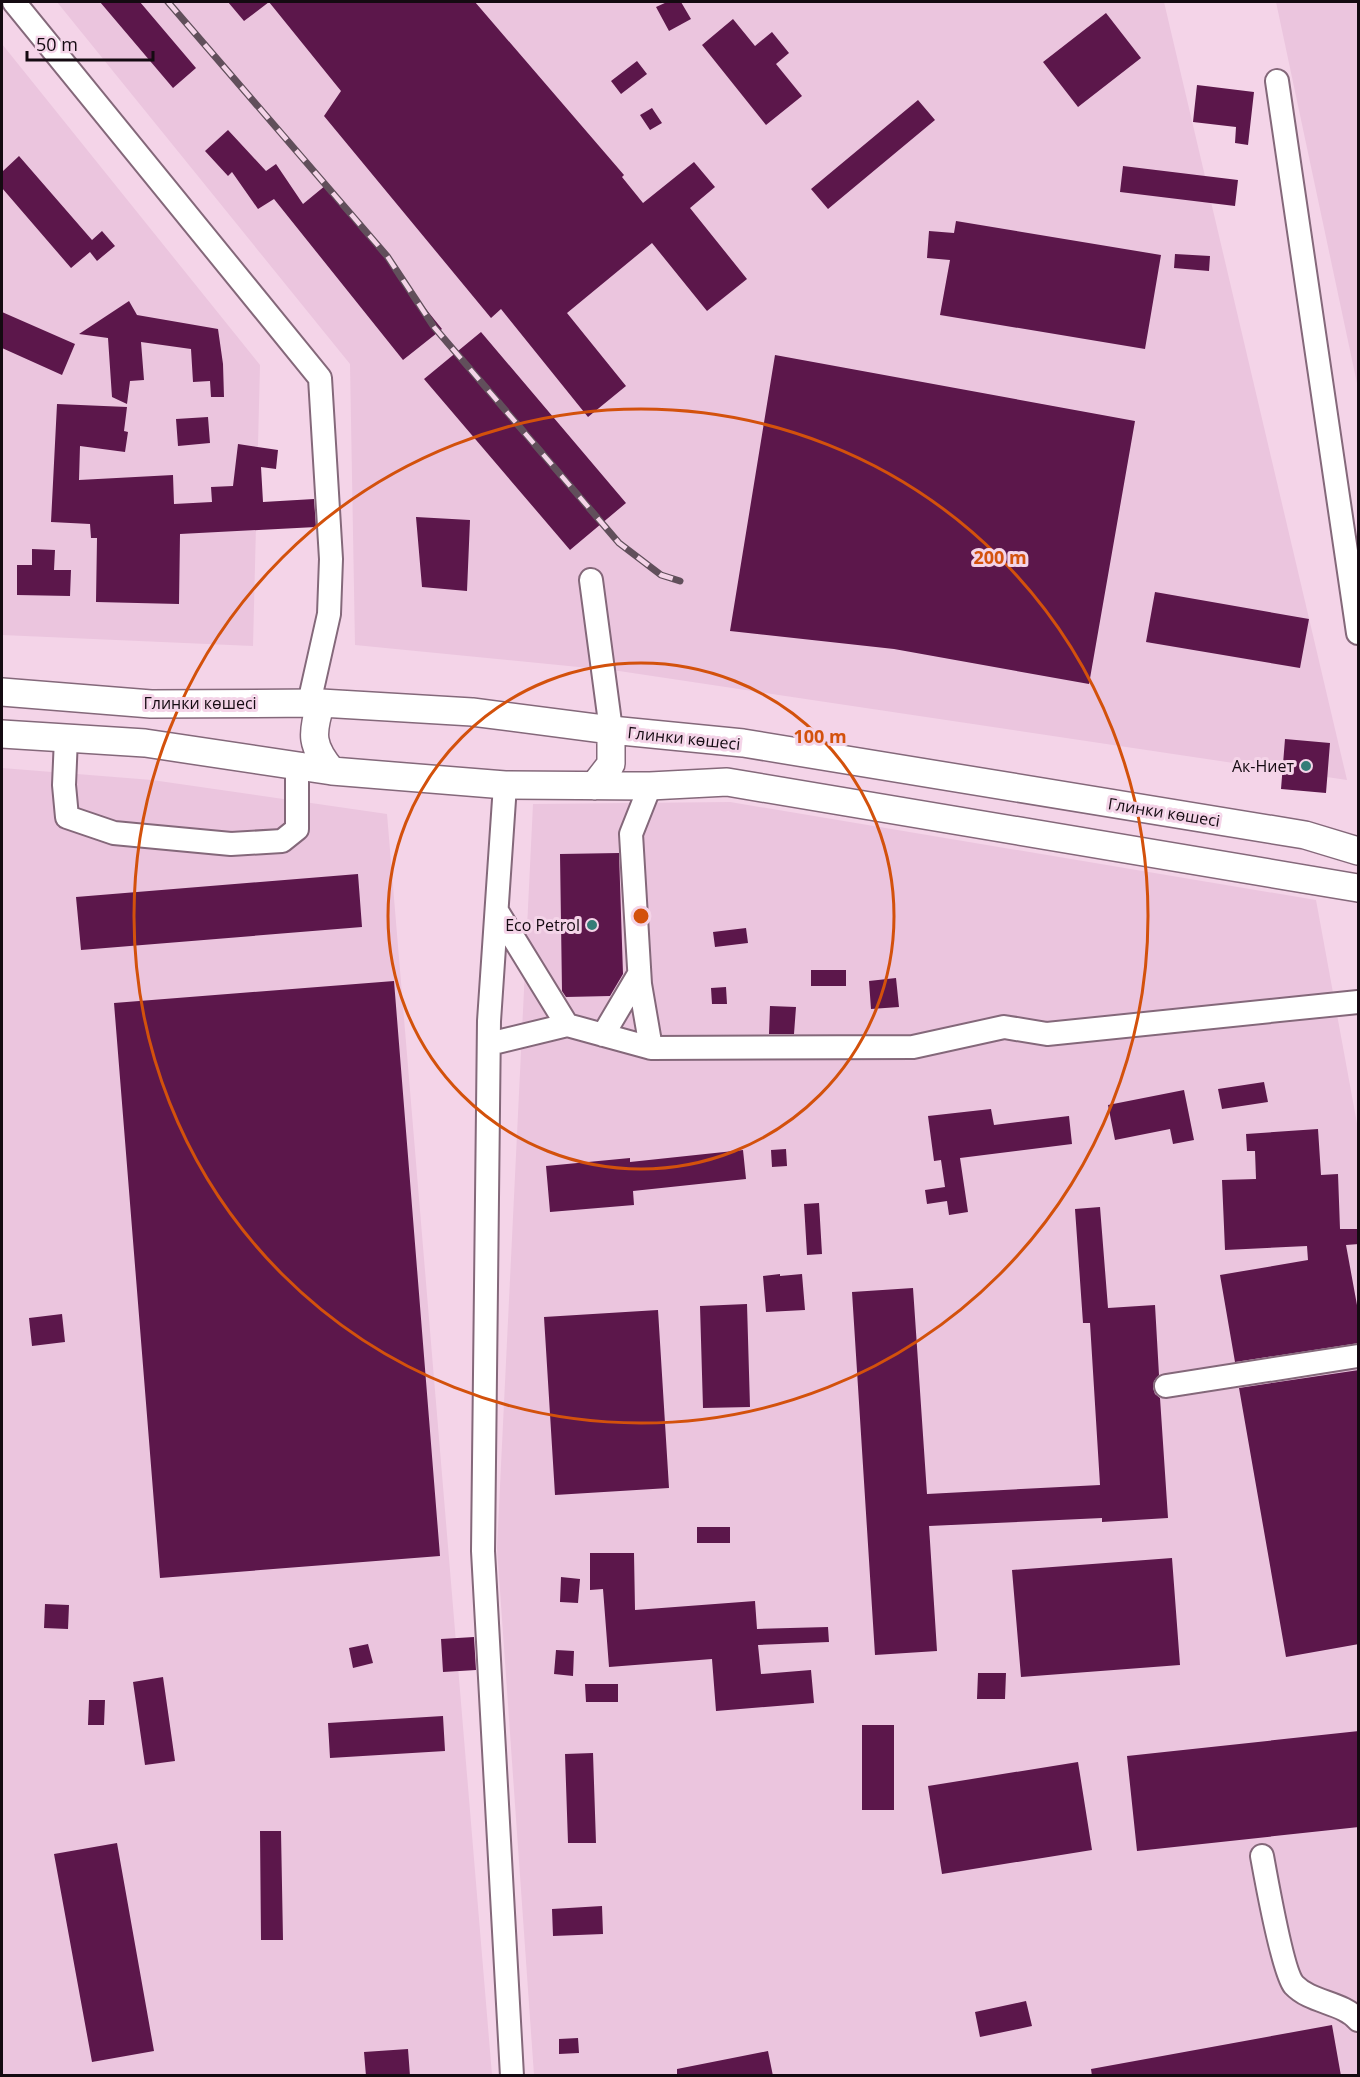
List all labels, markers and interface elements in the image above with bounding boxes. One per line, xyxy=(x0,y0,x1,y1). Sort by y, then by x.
scale bar xyxy=(27,24,153,62)
text: 50 m xyxy=(36,32,78,56)
text: 200 m xyxy=(973,545,1027,569)
street label: Глинки көшесі xyxy=(143,692,257,714)
street label: Глинки көшесі xyxy=(627,721,741,755)
text: 100 m xyxy=(793,724,847,748)
place label: Ак-Ниет xyxy=(1232,755,1294,777)
marker: Ак-Ниет xyxy=(1299,759,1313,773)
street label: Глинки көшесі xyxy=(1106,792,1222,832)
centre of rings xyxy=(631,906,651,926)
place label: Eco Petrol xyxy=(505,914,580,936)
marker: Eco Petrol xyxy=(585,918,599,932)

